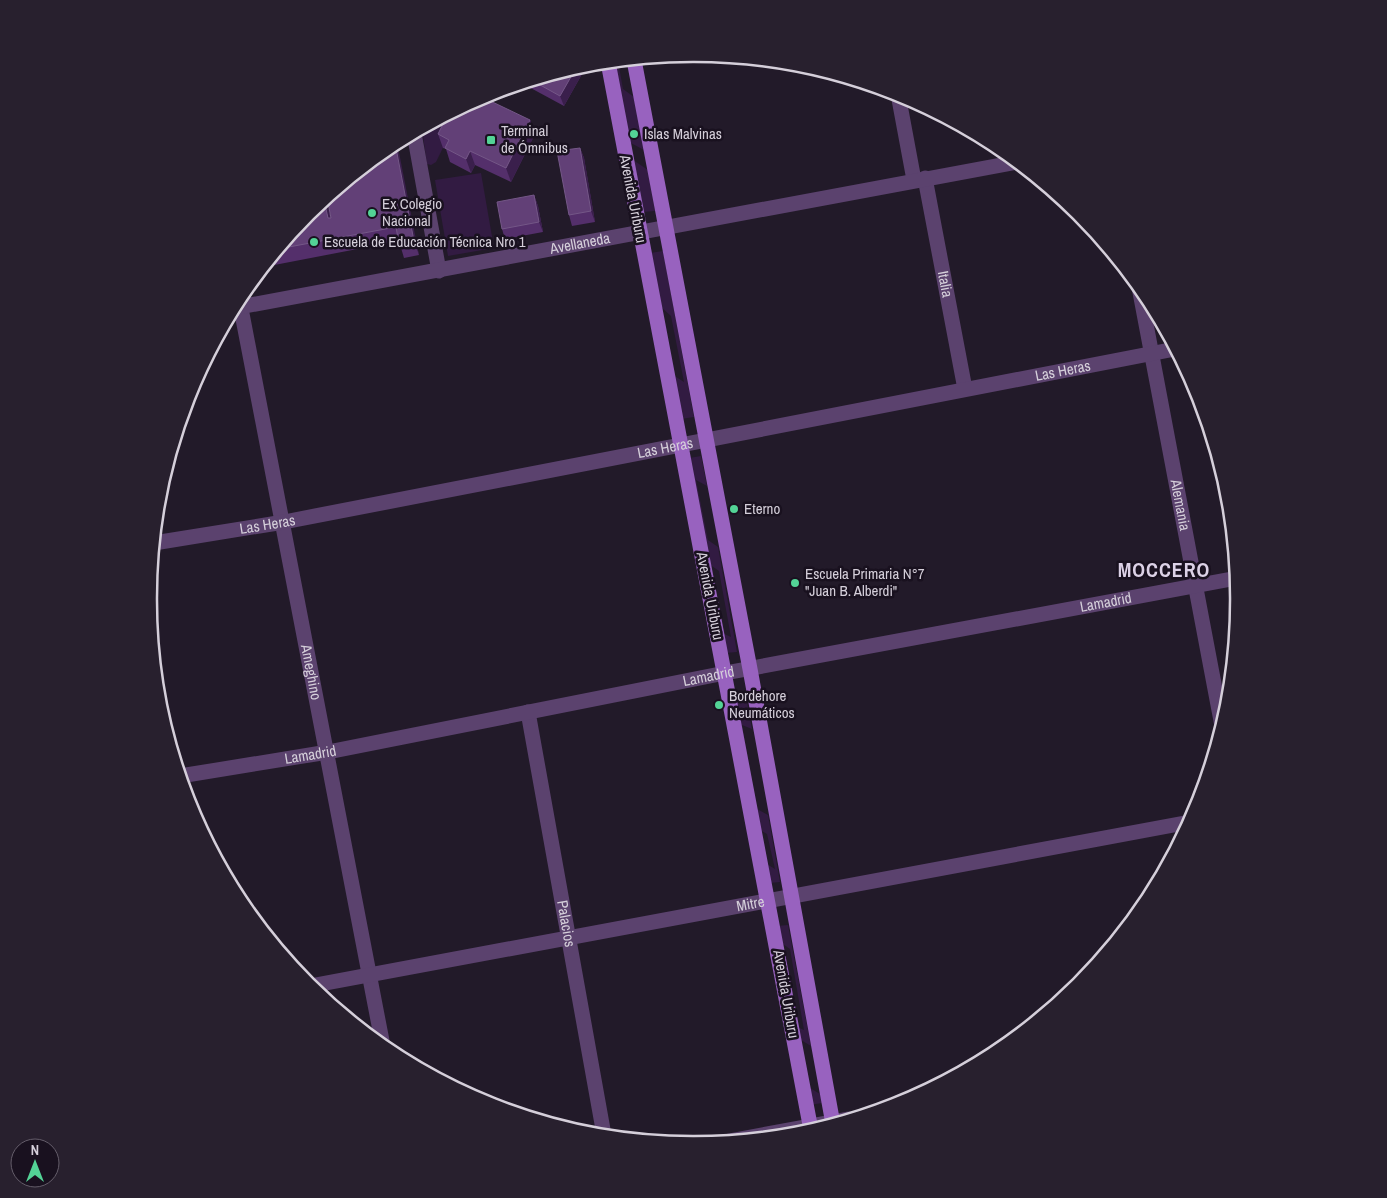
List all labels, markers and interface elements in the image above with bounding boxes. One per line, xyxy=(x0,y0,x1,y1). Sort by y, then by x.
place label: Terminal de Ómnibus xyxy=(501,120,568,158)
place label: Islas Malvinas xyxy=(644,123,722,144)
marker: Islas Malvinas xyxy=(628,128,640,140)
marker: Terminal de Ómnibus xyxy=(485,134,497,146)
street label: Avenida Uriburu xyxy=(614,152,652,245)
place label: Ex Colegio Nacional xyxy=(382,193,442,231)
marker: Ex Colegio Nacional xyxy=(366,207,378,219)
street label: Avellaneda xyxy=(547,227,612,259)
place label: Escuela de Educación Técnica Nro 1 xyxy=(324,231,526,252)
marker: Escuela de Educación Técnica Nro 1 xyxy=(308,236,320,248)
street label: Italia xyxy=(933,269,958,299)
street label: Las Heras xyxy=(1033,355,1092,386)
street label: Las Heras xyxy=(636,432,695,463)
street label: Alemania xyxy=(1165,477,1196,533)
place label: Eterno xyxy=(744,498,780,519)
marker: Eterno xyxy=(728,503,740,515)
street label: Las Heras xyxy=(238,509,297,539)
street label: Avenida Uriburu xyxy=(691,549,729,642)
district label: MOCCERO xyxy=(1118,556,1210,583)
place label: Escuela Primaria N°7 "Juan B. Alberdi" xyxy=(805,563,925,601)
marker: Escuela Primaria N°7 "Juan B. Alberdi" xyxy=(789,577,801,589)
street label: Lamadrid xyxy=(1078,587,1133,617)
street label: Ameghino xyxy=(296,642,327,702)
street label: Lamadrid xyxy=(681,660,736,691)
place label: Bordehore Neumáticos xyxy=(729,685,795,723)
marker: Bordehore Neumáticos xyxy=(713,699,725,711)
street label: Lamadrid xyxy=(283,740,338,769)
street label: Mitre xyxy=(735,891,766,916)
street label: Palacios xyxy=(552,898,581,949)
street label: Avenida Uriburu xyxy=(768,947,805,1040)
north arrow xyxy=(10,1138,60,1188)
text: N xyxy=(31,1141,39,1159)

